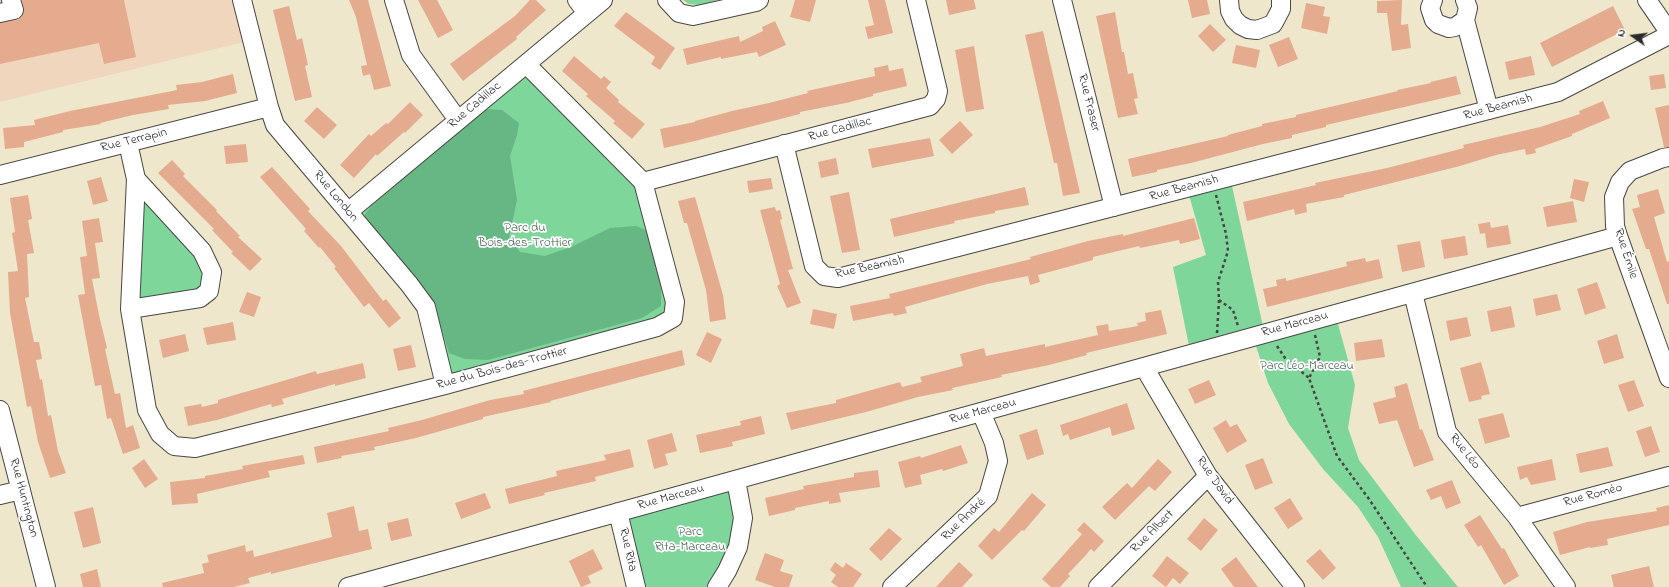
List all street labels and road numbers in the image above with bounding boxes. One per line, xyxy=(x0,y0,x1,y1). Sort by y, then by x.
street label: Rue Fraser xyxy=(1073,73,1103,133)
street label: Rue Cadillac xyxy=(445,79,505,133)
street label: Rue Beamish xyxy=(1462,91,1534,125)
street label: Rue Cadillac xyxy=(807,114,873,146)
street label: Rue Terrapin xyxy=(99,125,169,157)
street label: Rue London xyxy=(309,168,361,226)
street label: Rue Beamish xyxy=(1148,172,1220,206)
street label: Rue Émile xyxy=(1610,227,1640,281)
street label: Rue Beamish xyxy=(834,253,906,283)
street label: Rue Marceau xyxy=(1260,309,1330,341)
street label: Rue du Bois-des-Trottier xyxy=(435,344,569,394)
street label: Rue Marceau xyxy=(948,396,1018,428)
street label: Rue Léo xyxy=(1445,431,1483,473)
street label: Rue David xyxy=(1192,454,1236,508)
street label: Rue Huntington xyxy=(5,457,41,539)
street label: Rue Roméo xyxy=(1562,481,1624,511)
street label: Rue Marceau xyxy=(636,482,706,514)
street label: Rue André xyxy=(939,495,989,545)
street label: Rue Albert xyxy=(1128,507,1178,557)
street label: Rue Rita xyxy=(614,527,640,573)

